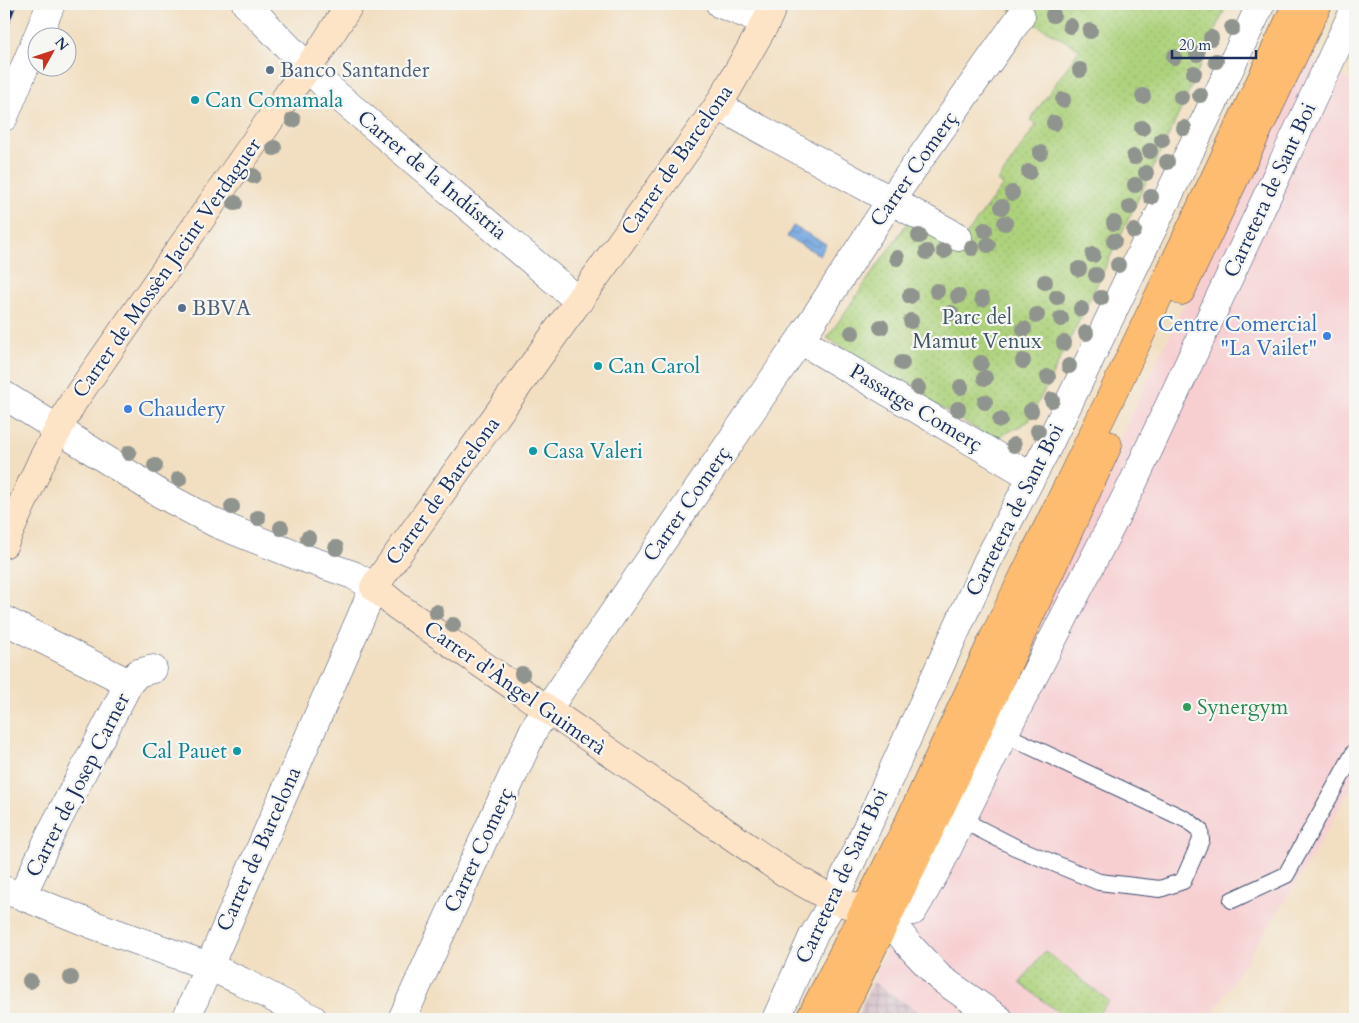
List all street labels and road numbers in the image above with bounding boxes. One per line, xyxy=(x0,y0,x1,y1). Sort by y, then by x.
street label: Carrer de Barcelona xyxy=(614,79,740,241)
street label: Carretera de Sant Boi xyxy=(1217,98,1323,282)
street label: Carrer de la Indústria xyxy=(351,104,513,246)
street label: Carrer Comerç xyxy=(863,105,965,233)
street label: Carrer de Mossèn Jacint Verdaguer xyxy=(66,132,268,404)
street label: Passatge Comerç xyxy=(844,357,988,459)
street label: Carrer de Barcelona xyxy=(379,411,507,571)
street label: Carretera de Sant Boi xyxy=(959,419,1071,601)
street label: Carrer Comerç xyxy=(636,440,738,568)
street label: Carrer d'Àngel Guimerà xyxy=(418,614,612,762)
street label: Carrer de Josep Carner xyxy=(19,688,137,882)
street label: Carrer de Barcelona xyxy=(210,762,308,936)
street label: Carrer Comerç xyxy=(437,783,521,917)
street label: Carretera de Sant Boi xyxy=(789,784,895,968)

